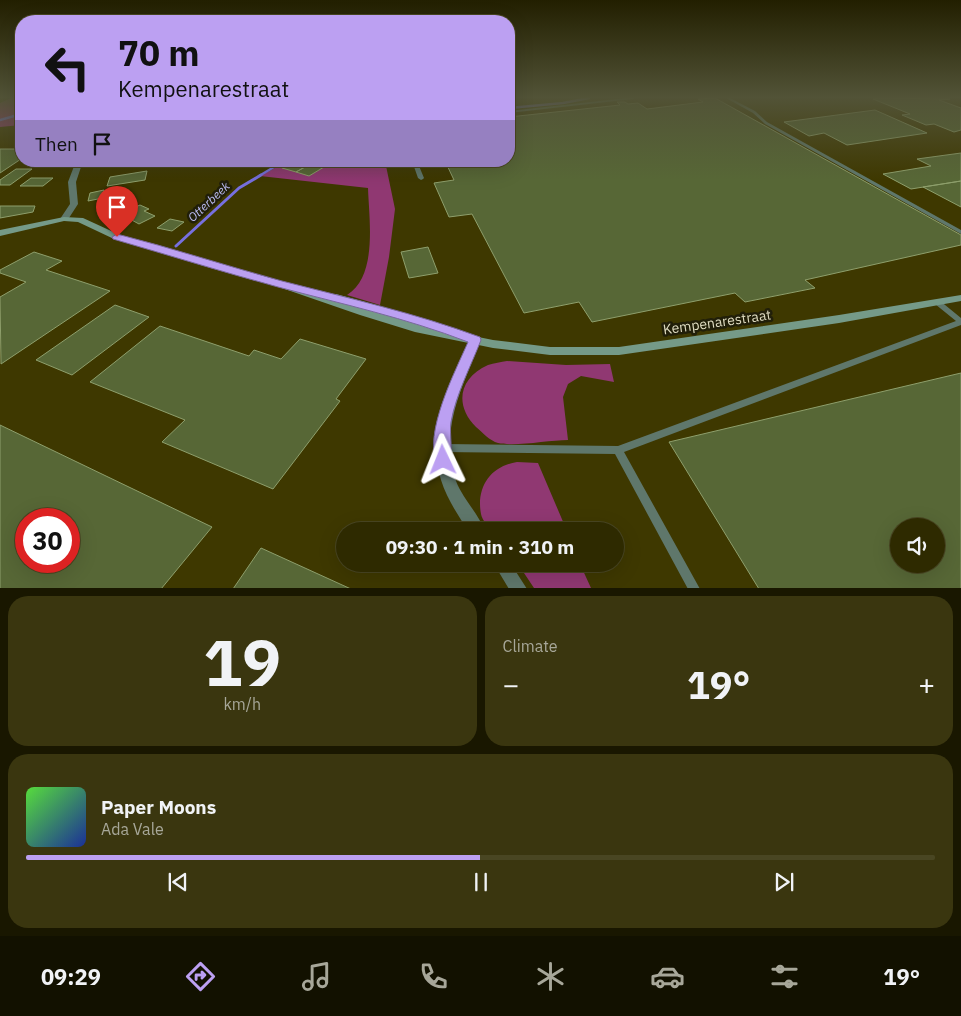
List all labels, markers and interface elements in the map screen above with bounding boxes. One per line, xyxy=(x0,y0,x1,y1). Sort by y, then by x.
text: 70 m xyxy=(118,30,200,76)
icon: left xyxy=(35,35,100,100)
text: Kempenarestraat xyxy=(118,74,289,103)
icon: arrive xyxy=(88,130,116,158)
text: Then xyxy=(35,132,78,156)
water label: Otterbeek xyxy=(185,178,233,225)
pin xyxy=(96,186,138,237)
icon: arrive xyxy=(103,193,131,221)
street label: Kempenarestraat xyxy=(662,305,772,338)
position arrow xyxy=(416,433,468,485)
speed limit sign: 30 xyxy=(15,508,80,573)
map controls xyxy=(890,518,945,573)
button: sound xyxy=(890,518,945,573)
text: 09:30 · 1 min · 310 m xyxy=(386,535,574,559)
text: 19 xyxy=(203,619,281,704)
text: Climate xyxy=(503,636,558,656)
text: 19° xyxy=(687,660,750,709)
text: − xyxy=(503,666,519,703)
text: + xyxy=(918,666,935,703)
text: km/h xyxy=(223,694,261,714)
text: Paper Moons xyxy=(101,795,216,819)
text: Ada Vale xyxy=(101,819,164,839)
icon: previous xyxy=(164,868,192,896)
icon: pause xyxy=(467,868,495,896)
icon: next xyxy=(770,868,798,896)
icon: directions xyxy=(183,959,218,994)
icon: music xyxy=(299,959,334,994)
icon: phone xyxy=(416,959,451,994)
icon: climate xyxy=(533,959,568,994)
icon: car xyxy=(650,959,685,994)
icon: filters xyxy=(767,959,802,994)
text: 09:29 xyxy=(41,962,101,991)
text: 19° xyxy=(883,962,920,991)

